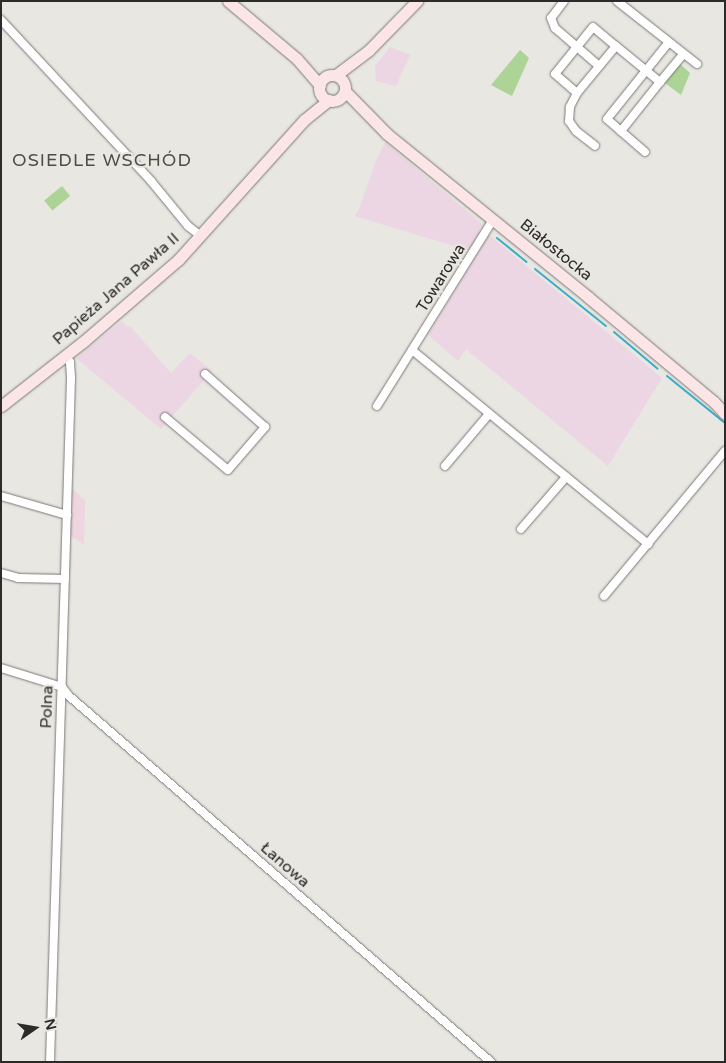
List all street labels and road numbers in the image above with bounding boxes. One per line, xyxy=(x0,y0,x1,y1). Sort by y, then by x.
street label: Białostocka xyxy=(516,215,596,285)
street label: Papieża Jana Pawła II xyxy=(49,229,183,349)
street label: Towarowa xyxy=(412,240,470,316)
street label: Polna xyxy=(37,685,57,729)
street label: Łanowa xyxy=(256,838,314,892)

